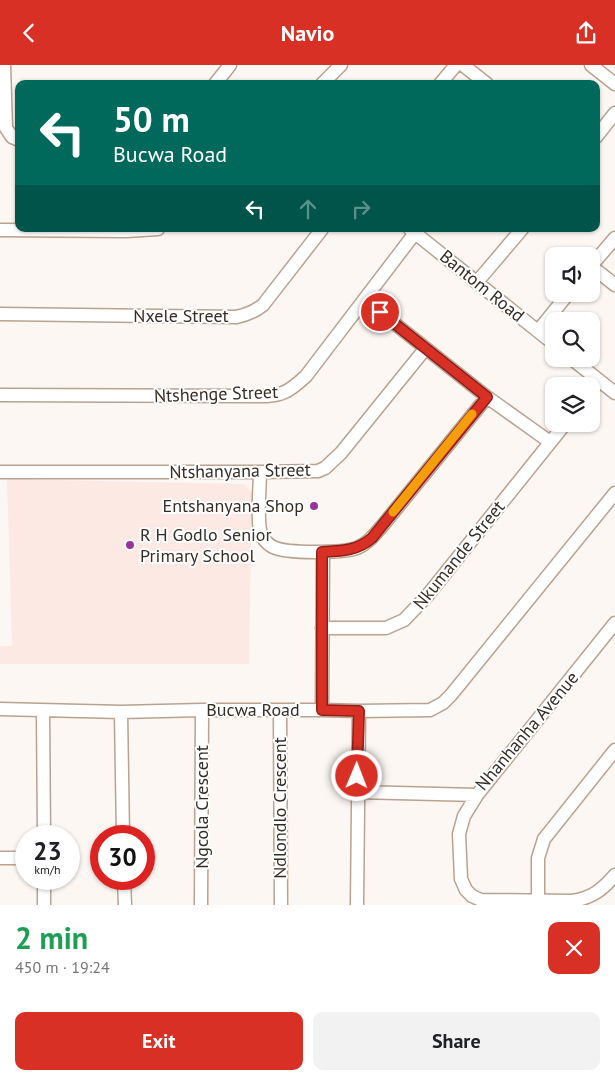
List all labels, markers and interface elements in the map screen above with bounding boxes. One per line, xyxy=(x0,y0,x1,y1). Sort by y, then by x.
icon: back xyxy=(15,19,43,47)
text: Navio xyxy=(281,19,334,47)
icon: share xyxy=(572,19,600,47)
text: 50 m xyxy=(113,96,190,142)
icon: left xyxy=(30,100,95,165)
text: Bucwa Road xyxy=(113,140,227,168)
icon: left xyxy=(241,195,269,223)
icon: ahead xyxy=(294,195,322,223)
icon: right xyxy=(347,195,375,223)
street label: Bantom Road xyxy=(435,244,529,327)
map controls xyxy=(545,247,600,432)
button: sound xyxy=(545,247,600,302)
pin xyxy=(359,291,401,333)
icon: arrive xyxy=(366,298,394,326)
street label: Nxele Street xyxy=(133,304,229,327)
button: search xyxy=(545,312,600,367)
button: layers xyxy=(545,377,600,432)
street label: Ntshenge Street xyxy=(154,380,278,407)
street label: Ntshanyana Street xyxy=(169,458,311,483)
place label: Entshanyana Shop xyxy=(163,494,304,517)
street label: Nkumande Street xyxy=(408,496,510,614)
marker: Entshanyana Shop xyxy=(308,500,320,512)
place label: R H Godlo Senior Primary School xyxy=(140,523,272,567)
marker: R H Godlo Senior Primary School xyxy=(124,539,136,551)
street label: Nhanhanha Avenue xyxy=(470,666,583,795)
street label: Bucwa Road xyxy=(206,698,300,721)
street label: Ndlondlo Crescent xyxy=(268,737,291,879)
street label: Ngcola Crescent xyxy=(190,745,213,869)
position arrow xyxy=(330,749,382,801)
speed limit sign: 30 xyxy=(90,825,155,890)
text: 23 xyxy=(33,835,62,867)
text: km/h xyxy=(34,862,61,877)
text: 2 min xyxy=(15,918,88,957)
button: close xyxy=(548,922,600,974)
text: 450 m · 19:24 xyxy=(15,957,110,977)
button: Exit xyxy=(15,1012,303,1070)
button: Share xyxy=(313,1012,600,1070)

